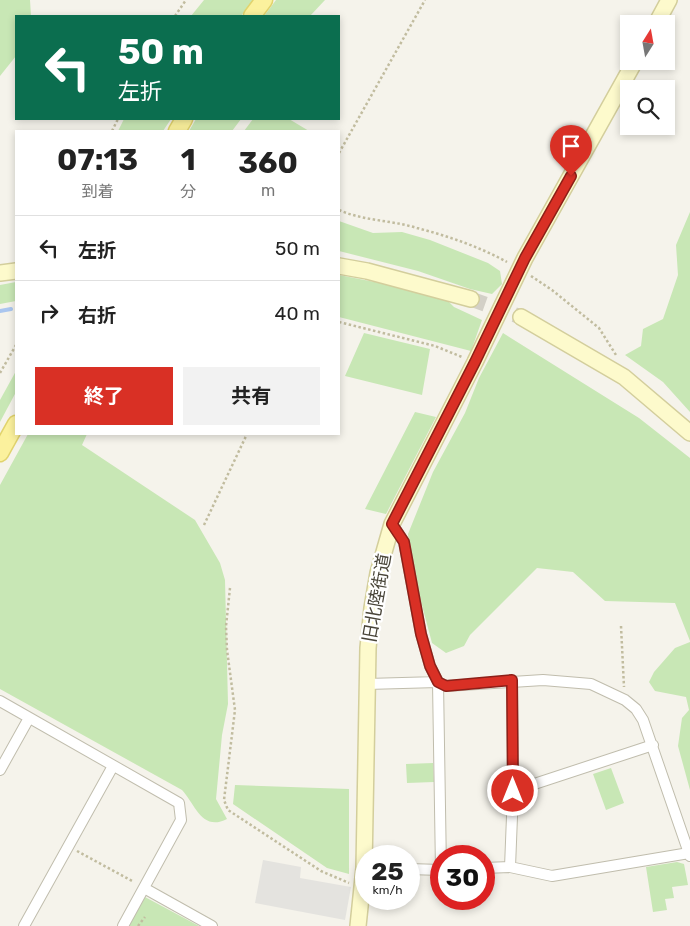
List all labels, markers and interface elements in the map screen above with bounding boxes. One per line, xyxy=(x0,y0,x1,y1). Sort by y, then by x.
north arrow xyxy=(620,15,675,70)
map controls xyxy=(620,15,675,135)
text: 50 m xyxy=(118,31,204,73)
icon: left xyxy=(35,35,100,100)
text: 左折 xyxy=(118,78,162,105)
button: search xyxy=(620,80,675,135)
pin xyxy=(550,125,592,176)
icon: arrive xyxy=(557,132,585,160)
text: 07:13 xyxy=(57,142,138,178)
text: 1 xyxy=(181,142,196,178)
text: 360 xyxy=(238,145,298,181)
text: m xyxy=(261,181,275,200)
text: 到着 xyxy=(82,182,114,201)
text: 分 xyxy=(180,182,196,201)
icon: left xyxy=(35,234,63,262)
text: 50 m xyxy=(275,237,320,260)
text: 左折 xyxy=(78,239,116,262)
icon: right xyxy=(35,299,63,327)
text: 40 m xyxy=(275,302,320,325)
text: 右折 xyxy=(78,304,116,327)
button: 終了 xyxy=(35,367,173,425)
button: 共有 xyxy=(183,367,320,425)
street label: 旧北陸街道 xyxy=(358,552,396,644)
position arrow xyxy=(486,764,538,816)
speed limit sign: 30 xyxy=(430,845,495,910)
text: 25 xyxy=(371,857,404,886)
text: km/h xyxy=(373,883,402,897)

